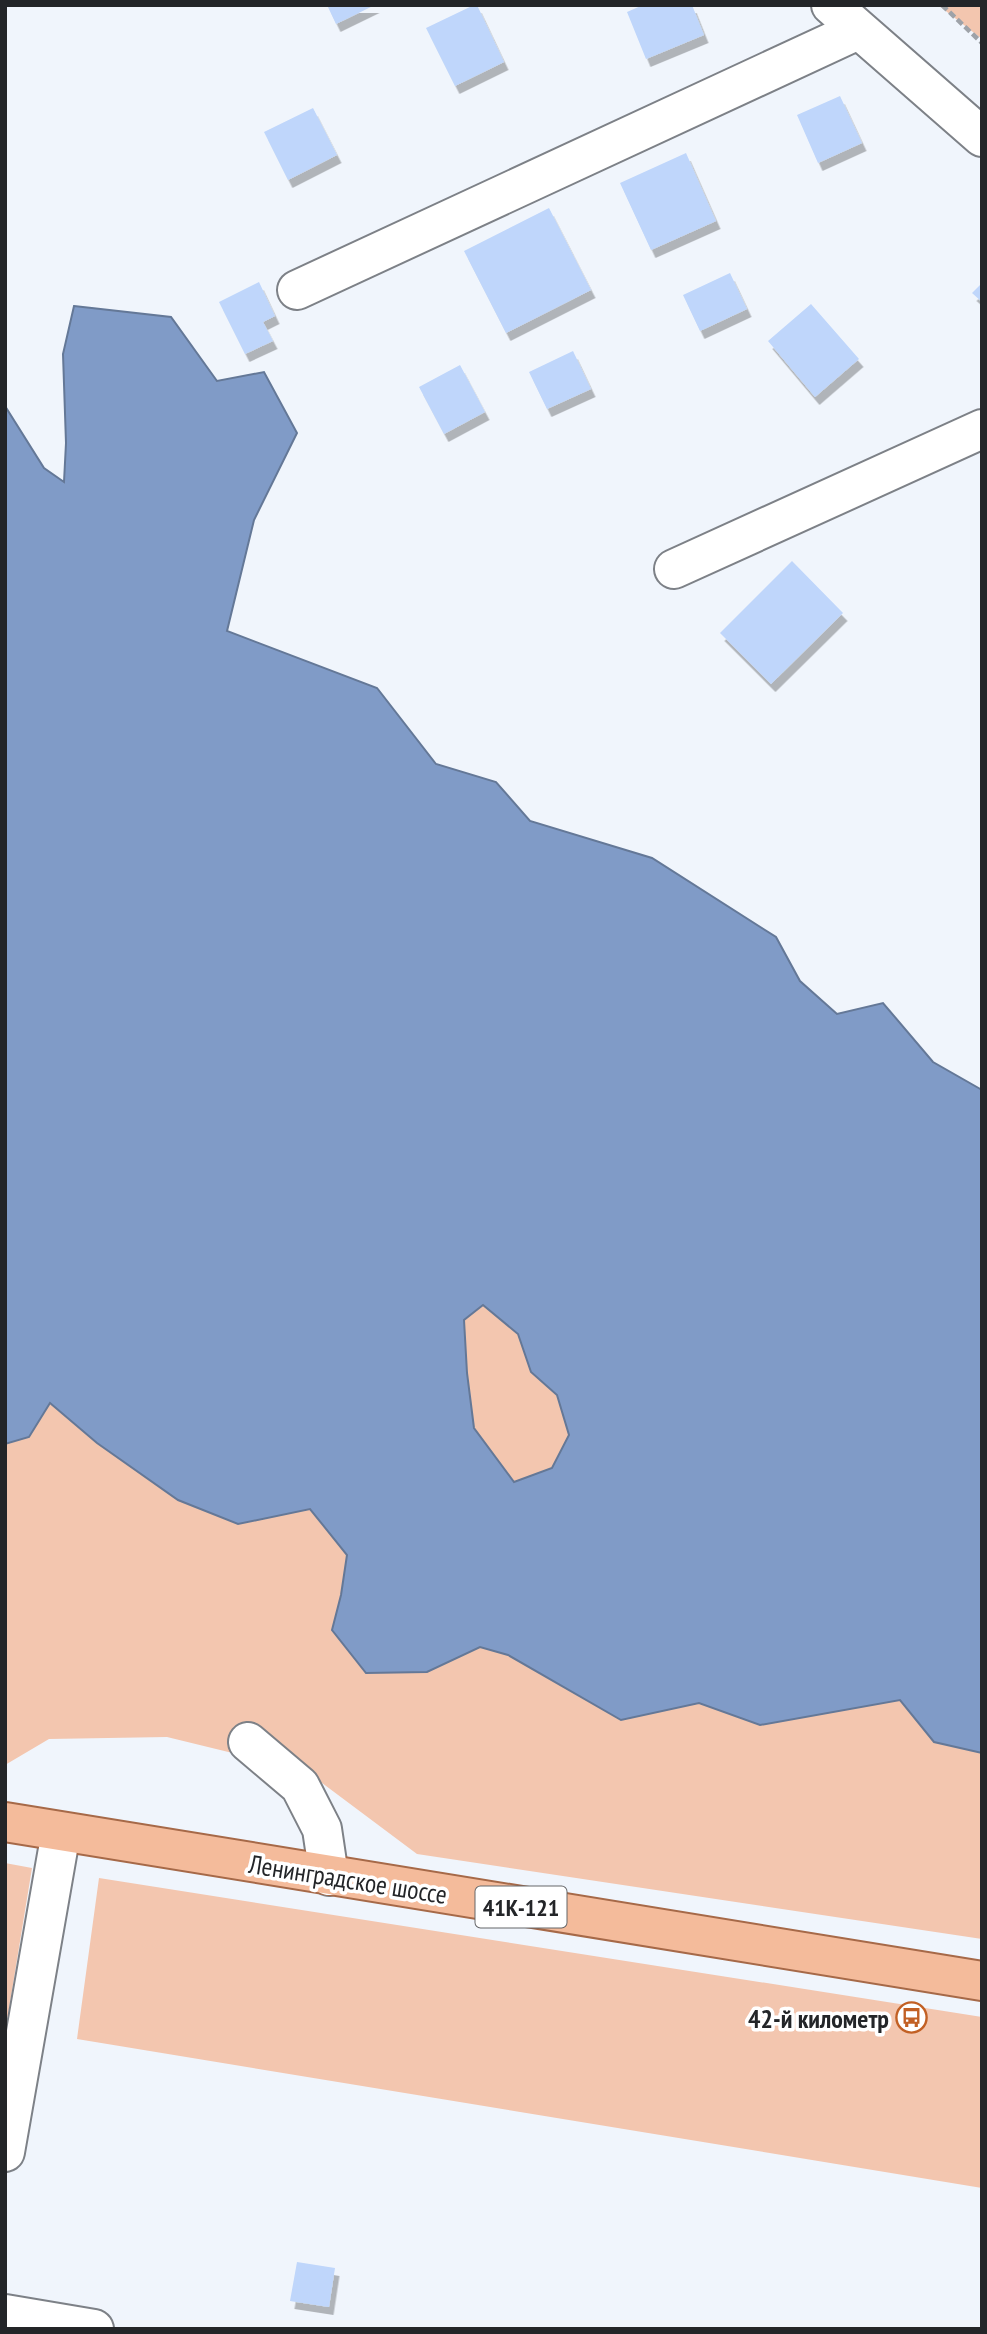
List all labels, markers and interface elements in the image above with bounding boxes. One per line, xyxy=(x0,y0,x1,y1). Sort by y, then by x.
street label: Ленинградское шоссе xyxy=(246,1847,449,1911)
road number: 41К-121 xyxy=(476,1886,566,1928)
bus stop icon: 42-й километр xyxy=(895,2001,929,2035)
place label: 42-й километр xyxy=(748,2002,889,2035)

